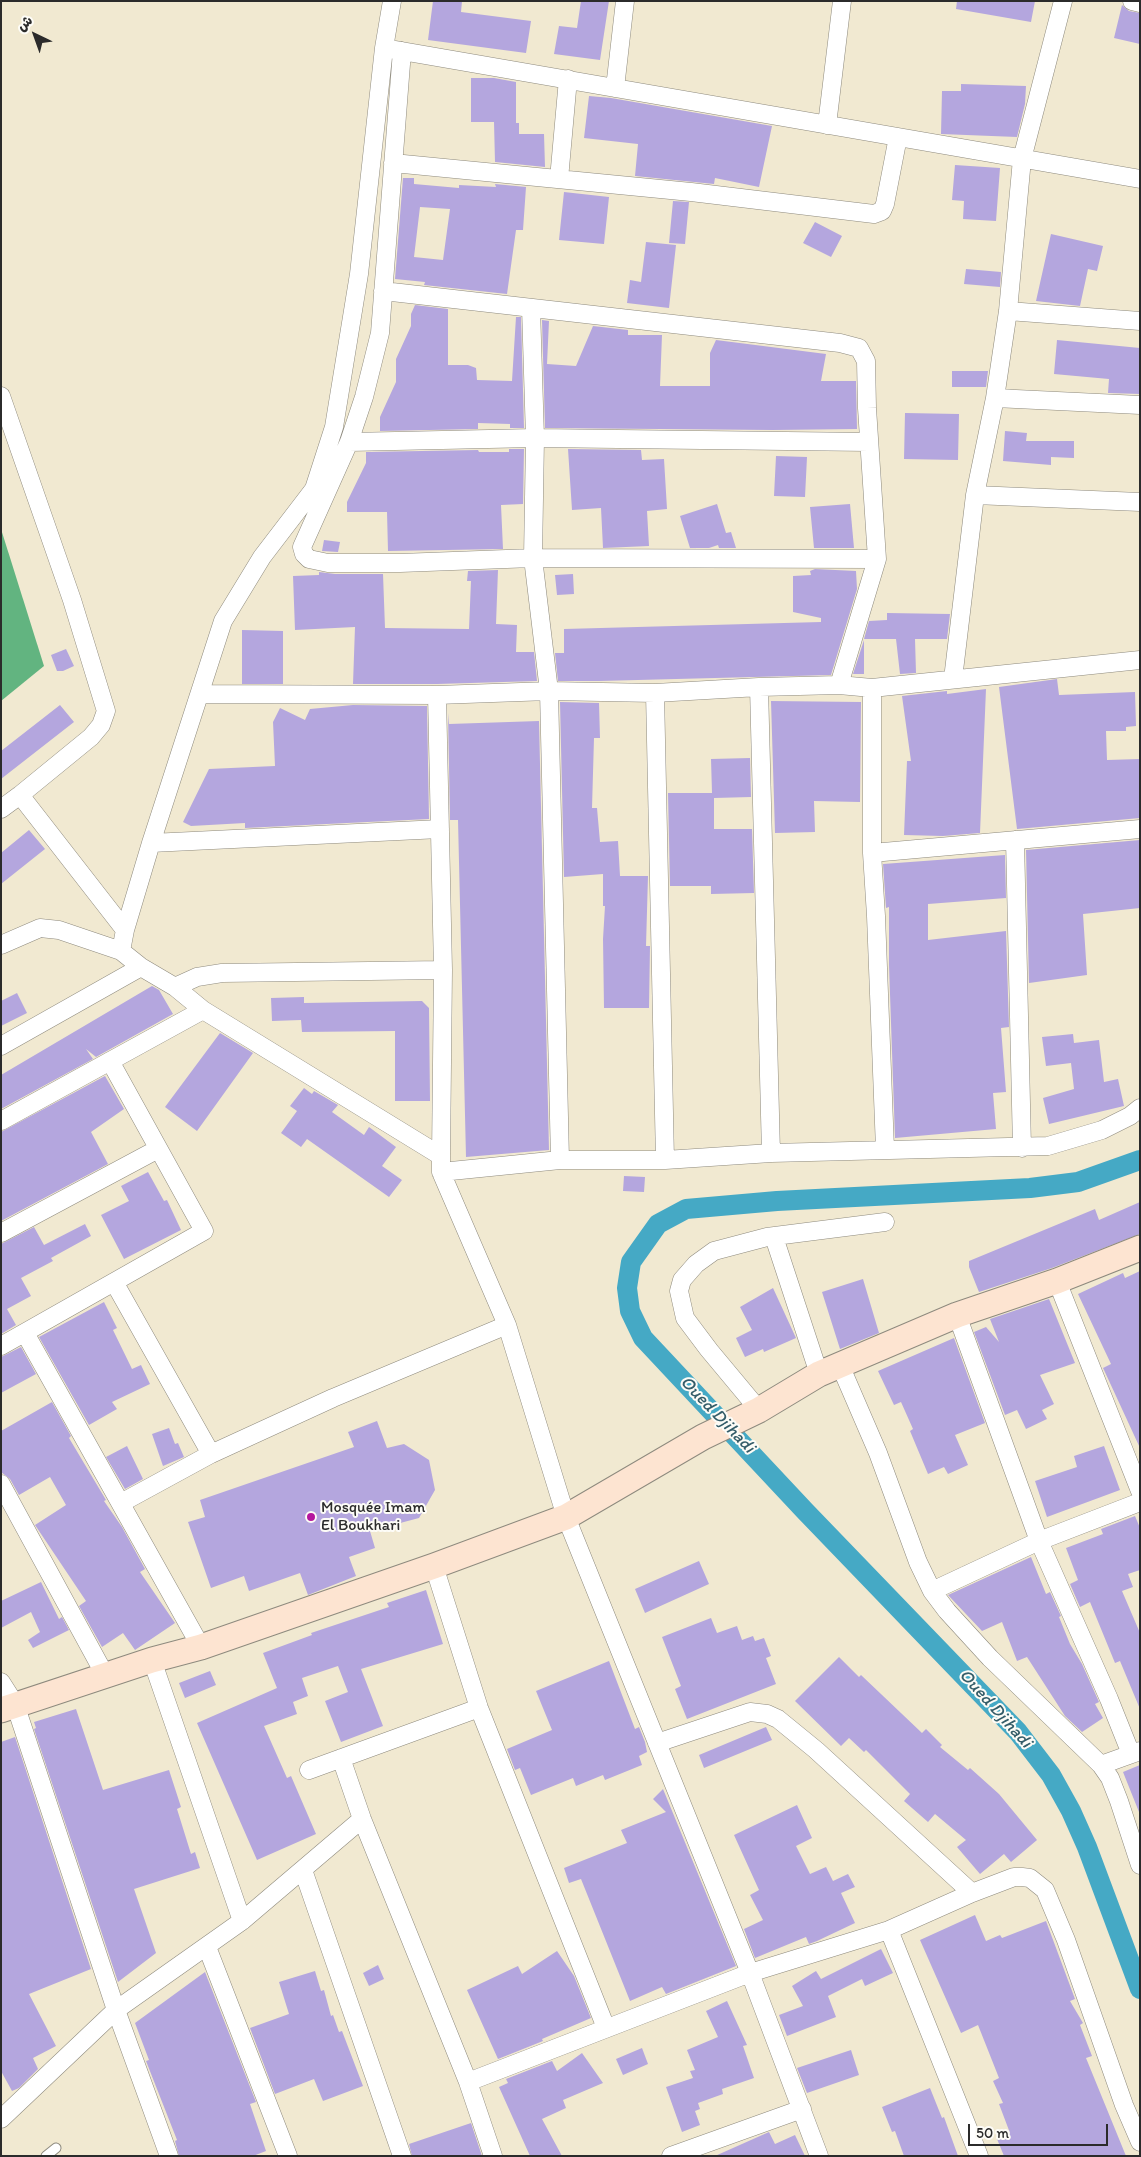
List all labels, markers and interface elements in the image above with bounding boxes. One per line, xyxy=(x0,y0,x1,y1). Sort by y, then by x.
north arrow xyxy=(10,10,60,60)
text: ش xyxy=(13,12,36,35)
water label: Oued Djihadi xyxy=(675,1372,759,1458)
place label: Mosquée Imam El Boukhari xyxy=(321,1498,425,1536)
marker: Mosquée Imam El Boukhari xyxy=(305,1511,317,1523)
water label: Oued Djihadi xyxy=(954,1665,1036,1753)
scale bar xyxy=(971,2114,1111,2146)
text: 50 m xyxy=(976,2124,1009,2142)

